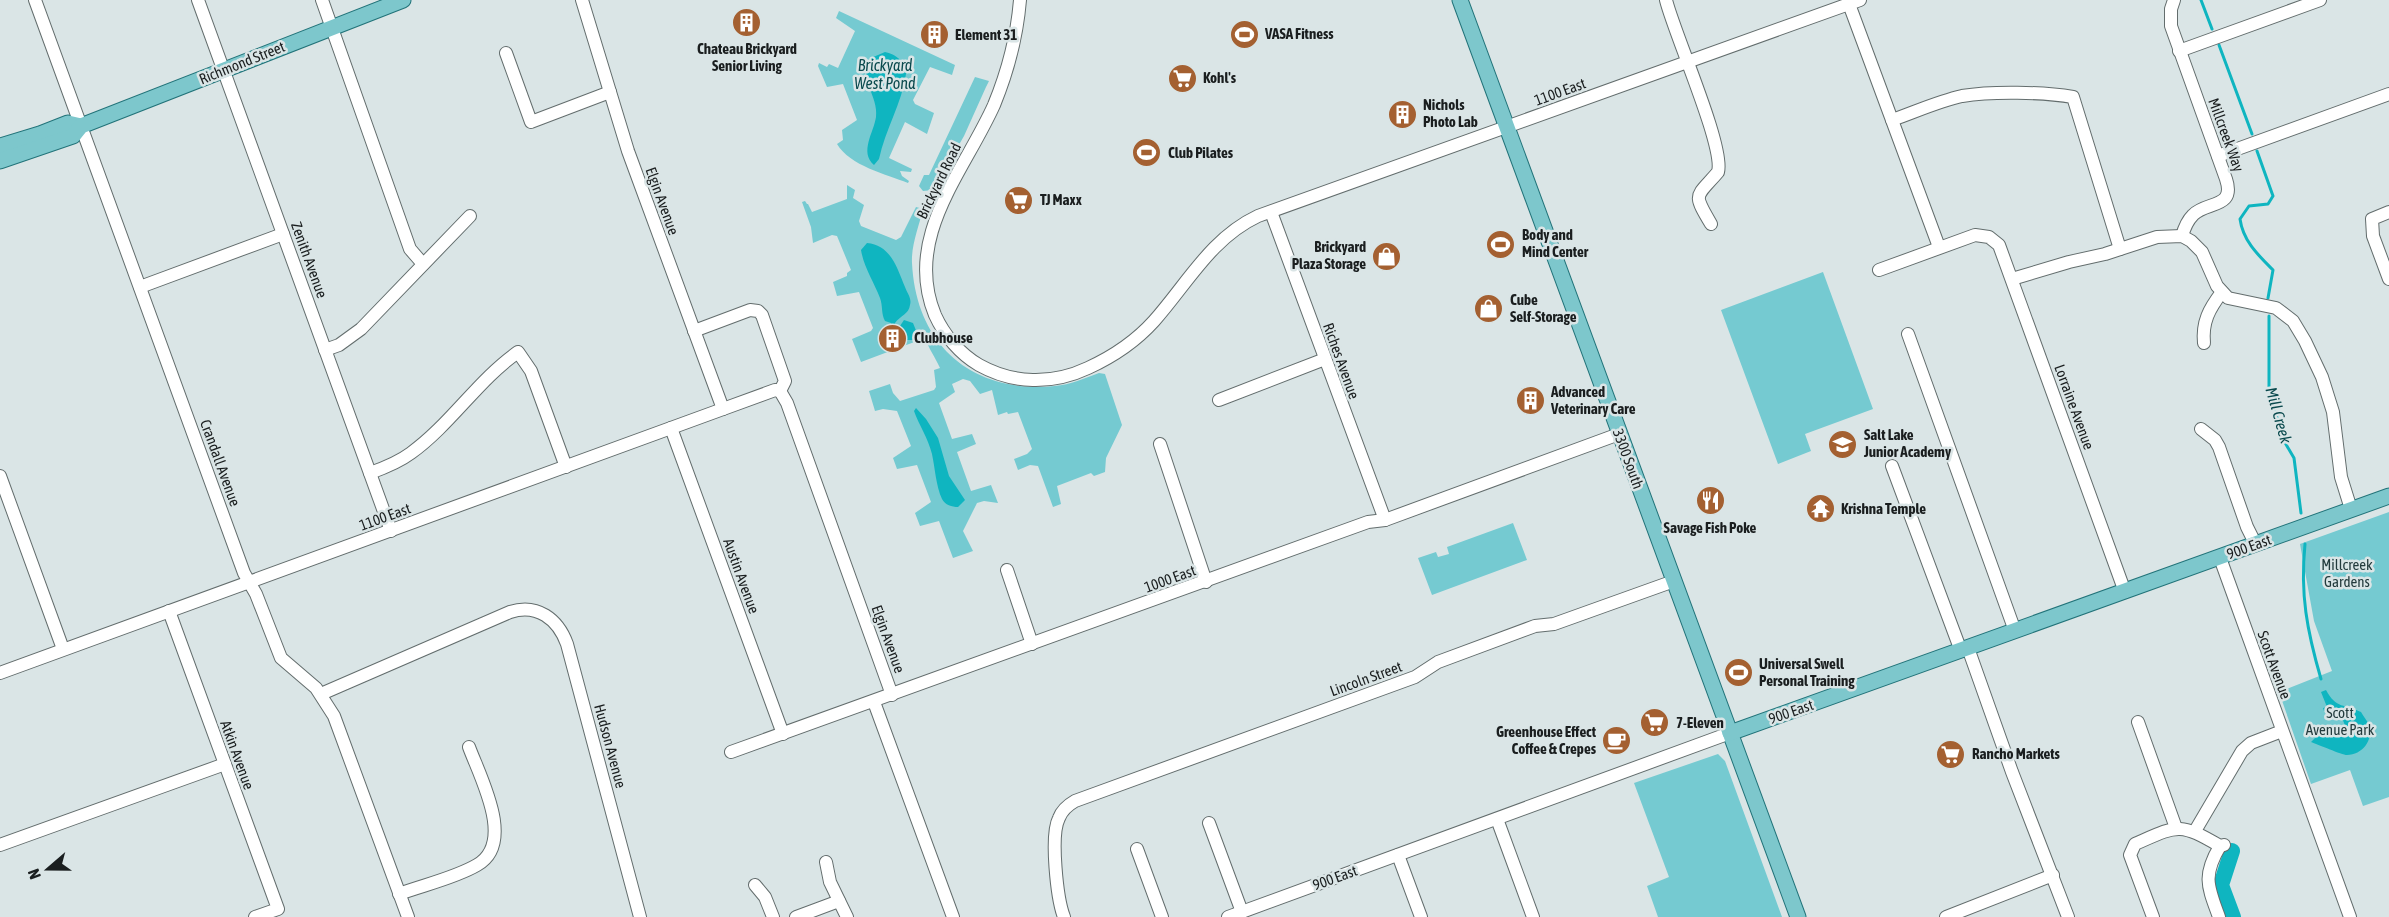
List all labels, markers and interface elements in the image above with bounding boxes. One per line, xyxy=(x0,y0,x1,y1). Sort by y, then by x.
building icon: Chateau Brickyard Senior Living xyxy=(731,6,763,38)
sports icon: VASA Fitness xyxy=(1228,18,1260,50)
building icon: Element 31 xyxy=(918,19,950,51)
place label: VASA Fitness xyxy=(1264,25,1334,42)
place label: Element 31 xyxy=(955,26,1017,43)
street label: Richmond Street xyxy=(196,38,287,87)
place label: Chateau Brickyard Senior Living xyxy=(697,40,797,74)
water label: Brickyard West Pond xyxy=(854,56,916,92)
supermarket icon: Kohl's xyxy=(1166,62,1198,94)
place label: Kohl's xyxy=(1203,69,1237,86)
street label: 1100 East xyxy=(1532,74,1588,109)
place label: Nichols Photo Lab xyxy=(1423,96,1478,130)
street label: Millcreek Way xyxy=(2205,96,2248,174)
building icon: Nichols Photo Lab xyxy=(1386,98,1418,130)
sports icon: Club Pilates xyxy=(1131,137,1163,169)
street label: Brickyard Road xyxy=(913,140,964,222)
place label: Club Pilates xyxy=(1168,144,1234,161)
street label: Elgin Avenue xyxy=(642,165,683,237)
supermarket icon: TJ Maxx xyxy=(1003,184,1035,216)
place label: TJ Maxx xyxy=(1040,191,1082,208)
street label: Zenith Avenue xyxy=(288,220,331,300)
place label: Body and Mind Center xyxy=(1522,226,1589,260)
sports icon: Body and Mind Center xyxy=(1485,228,1517,260)
place label: Brickyard Plaza Storage xyxy=(1292,238,1366,272)
shop icon: Brickyard Plaza Storage xyxy=(1371,240,1403,272)
place label: Cube Self-Storage xyxy=(1510,291,1577,325)
shop icon: Cube Self-Storage xyxy=(1473,293,1505,325)
street label: Riches Avenue xyxy=(1320,321,1363,401)
building icon: Clubhouse xyxy=(877,322,909,354)
place label: Clubhouse xyxy=(914,329,973,346)
street label: Lorraine Avenue xyxy=(2051,362,2098,452)
place label: Advanced Veterinary Care xyxy=(1550,383,1636,417)
building icon: Advanced Veterinary Care xyxy=(1514,385,1546,417)
water label: Mill Creek xyxy=(2262,385,2296,446)
street label: Crandall Avenue xyxy=(197,417,244,509)
place label: Salt Lake Junior Academy xyxy=(1863,426,1952,460)
street label: 3300 South xyxy=(1610,427,1647,491)
school or university icon: Salt Lake Junior Academy xyxy=(1827,428,1859,460)
restaurant icon: Savage Fish Poke xyxy=(1694,485,1726,517)
temple icon: Krishna Temple xyxy=(1804,493,1836,525)
street label: 1100 East xyxy=(357,499,413,534)
place label: Krishna Temple xyxy=(1841,500,1926,517)
place label: Savage Fish Poke xyxy=(1664,519,1757,536)
street label: 900 East xyxy=(2224,531,2273,562)
street label: Austin Avenue xyxy=(720,536,763,616)
park label: Millcreek Gardens xyxy=(2321,556,2373,590)
street label: 1000 East xyxy=(1142,561,1198,596)
street label: Elgin Avenue xyxy=(868,603,909,675)
street label: Scott Avenue xyxy=(2254,629,2295,701)
place label: Universal Swell Personal Training xyxy=(1759,655,1855,689)
sports icon: Universal Swell Personal Training xyxy=(1722,657,1754,689)
street label: Lincoln Street xyxy=(1328,658,1404,699)
street label: 900 East xyxy=(1766,696,1815,727)
street label: Hudson Avenue xyxy=(591,702,630,790)
park label: Scott Avenue Park xyxy=(2306,704,2375,738)
supermarket icon: 7-Eleven xyxy=(1639,707,1671,739)
place label: 7-Eleven xyxy=(1676,714,1724,731)
street label: Atkin Avenue xyxy=(217,718,258,792)
place label: Greenhouse Effect Coffee & Crepes xyxy=(1496,723,1597,757)
cafe icon: Greenhouse Effect Coffee & Crepes xyxy=(1601,725,1633,757)
supermarket icon: Rancho Markets xyxy=(1935,738,1967,770)
place label: Rancho Markets xyxy=(1972,745,2061,762)
north arrow xyxy=(18,839,78,899)
street label: 900 East xyxy=(1310,862,1359,893)
text: N xyxy=(24,867,44,882)

